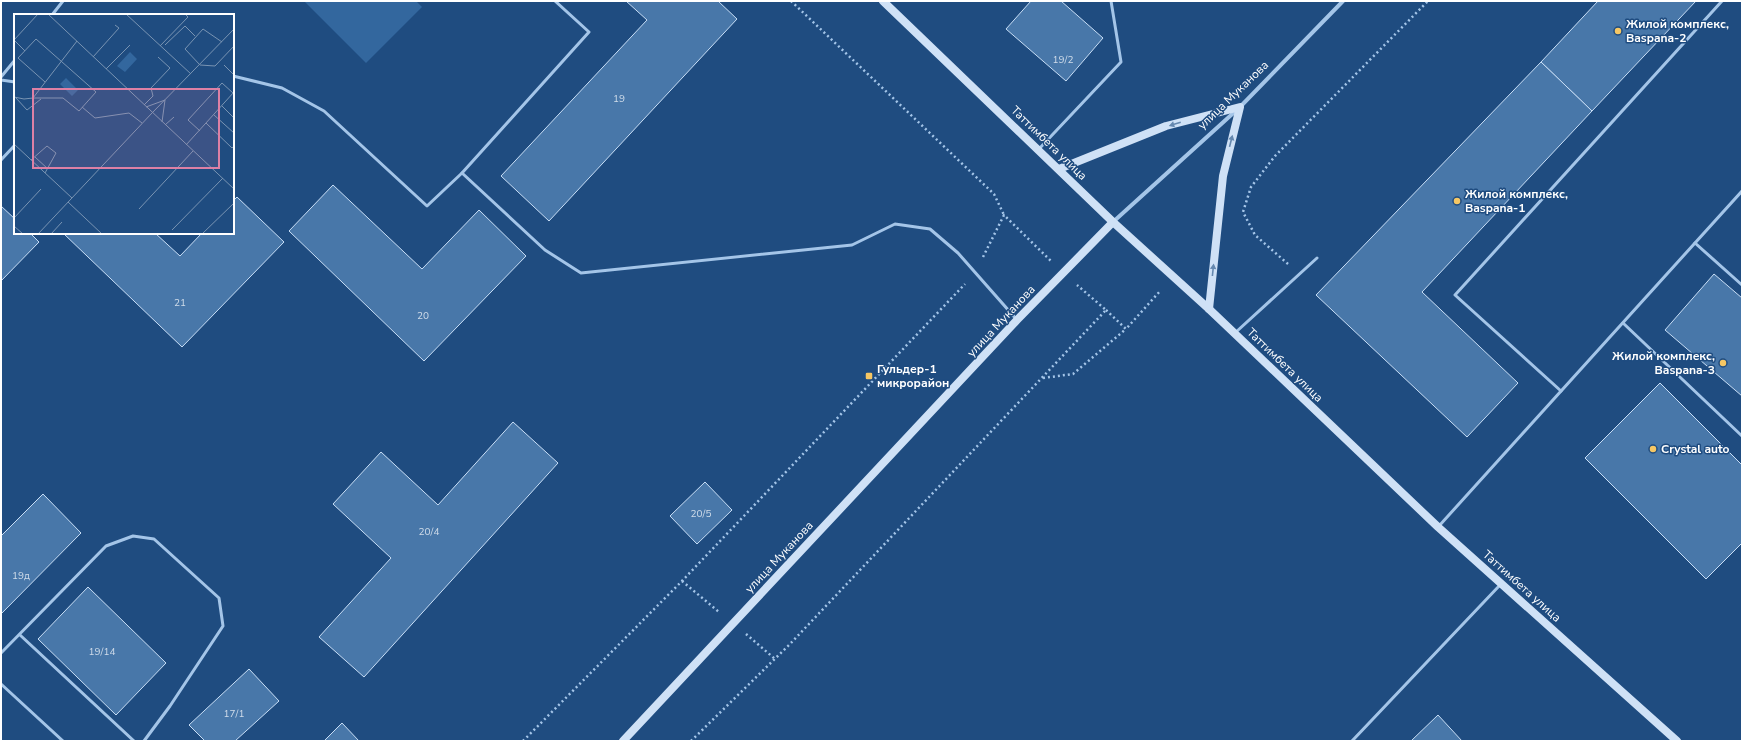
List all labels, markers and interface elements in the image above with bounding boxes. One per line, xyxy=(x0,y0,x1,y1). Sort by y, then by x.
inset map xyxy=(14,14,234,234)
place label: Жилой комплекс, Baspana-2 xyxy=(1626,16,1729,46)
marker: Жилой комплекс, Baspana-2 xyxy=(1613,26,1623,36)
house number: 19/2 xyxy=(1053,53,1073,67)
street label: улица Муканова xyxy=(1194,57,1272,133)
house number: 19 xyxy=(613,92,625,106)
street label: Таттимбета улица xyxy=(1007,102,1091,184)
one-way arrow xyxy=(1169,121,1181,127)
one-way arrow xyxy=(1228,135,1234,148)
place label: Жилой комплекс, Baspana-1 xyxy=(1465,186,1568,216)
marker: Жилой комплекс, Baspana-1 xyxy=(1452,196,1462,206)
one-way arrow xyxy=(1210,264,1216,276)
street label: улица Муканова xyxy=(964,282,1038,360)
house number: 21 xyxy=(174,296,186,310)
house number: 20 xyxy=(417,309,429,323)
street label: Таттимбета улица xyxy=(1243,324,1327,406)
place label: Жилой комплекс, Baspana-3 xyxy=(1612,348,1715,378)
marker: Жилой комплекс, Baspana-3 xyxy=(1718,358,1728,368)
place label: Гульдер-1 микрорайон xyxy=(877,361,949,391)
marker: Гульдер-1 микрорайон xyxy=(864,371,874,381)
place label: Crystal auto xyxy=(1661,441,1730,457)
marker: Crystal auto xyxy=(1648,444,1658,454)
house number: 20/5 xyxy=(691,507,711,521)
street label: улица Муканова xyxy=(742,518,816,596)
house number: 20/4 xyxy=(419,525,439,539)
street label: Таттимбета улица xyxy=(1479,547,1565,625)
house number: 19д xyxy=(12,569,30,583)
house number: 19/14 xyxy=(89,645,115,659)
house number: 17/1 xyxy=(224,707,244,721)

